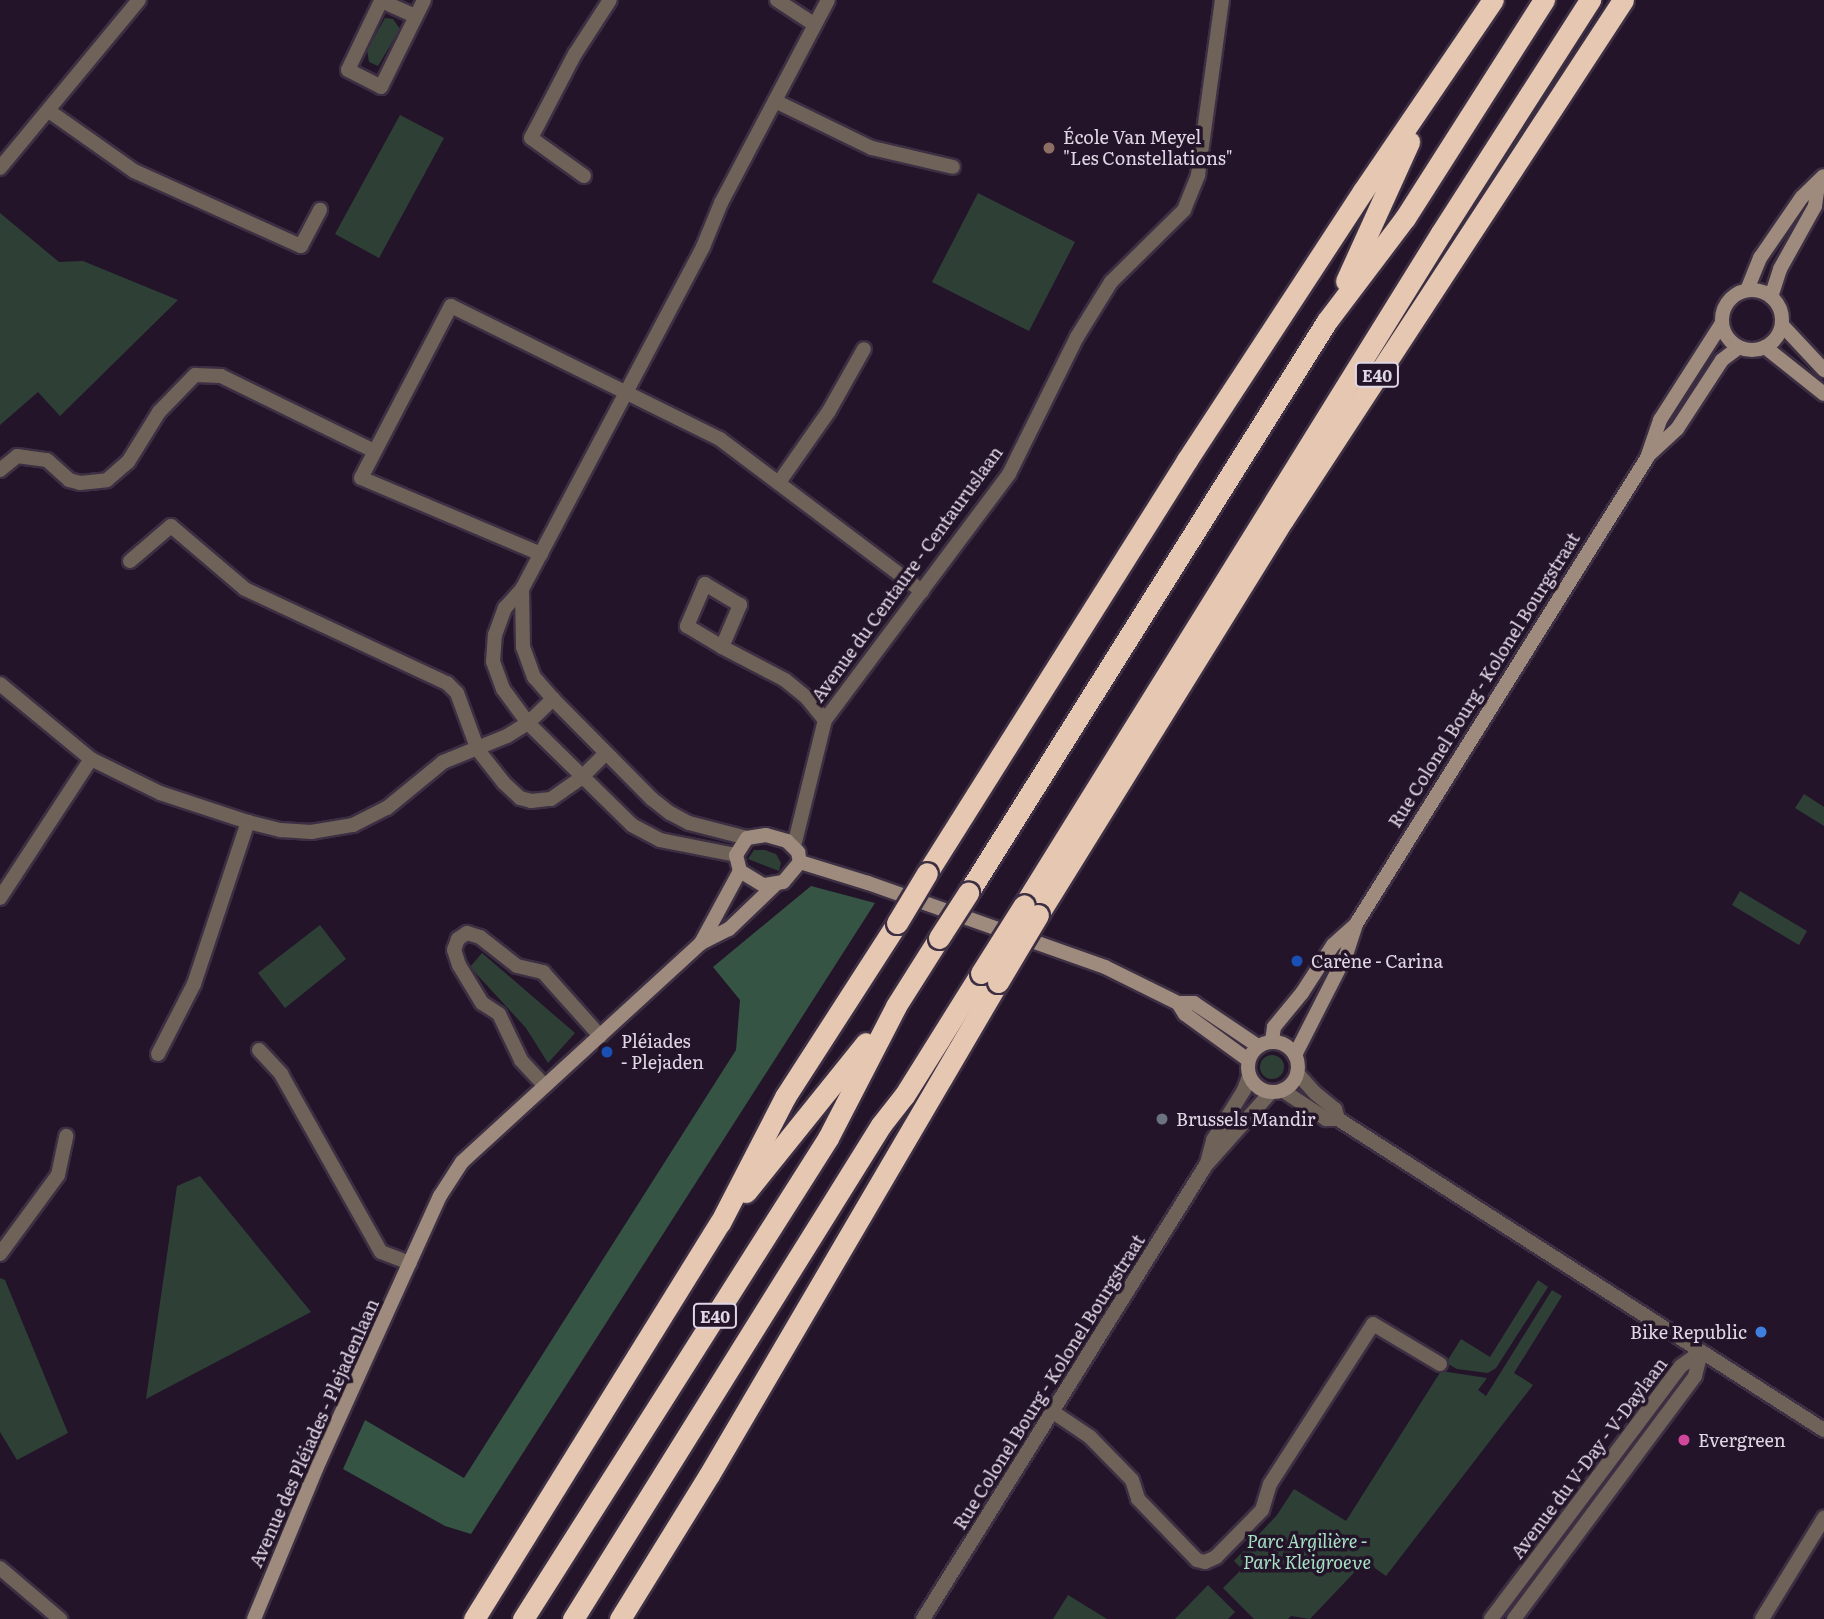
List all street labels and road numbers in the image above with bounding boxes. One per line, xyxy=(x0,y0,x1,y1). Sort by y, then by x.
road number: E40 xyxy=(1354,362,1400,388)
street label: Avenue du Centaure - Centauruslaan xyxy=(807,442,1007,706)
street label: Rue Colonel Bourg - Kolonel Bourgstraat xyxy=(1384,529,1584,831)
street label: Rue Colonel Bourg - Kolonel Bourgstraat xyxy=(949,1231,1149,1533)
street label: Avenue des Pléiades - Plejadenlaan xyxy=(245,1295,383,1571)
road number: E40 xyxy=(692,1304,738,1328)
street label: Avenue du V-Day - V-Daylaan xyxy=(1506,1353,1672,1563)

